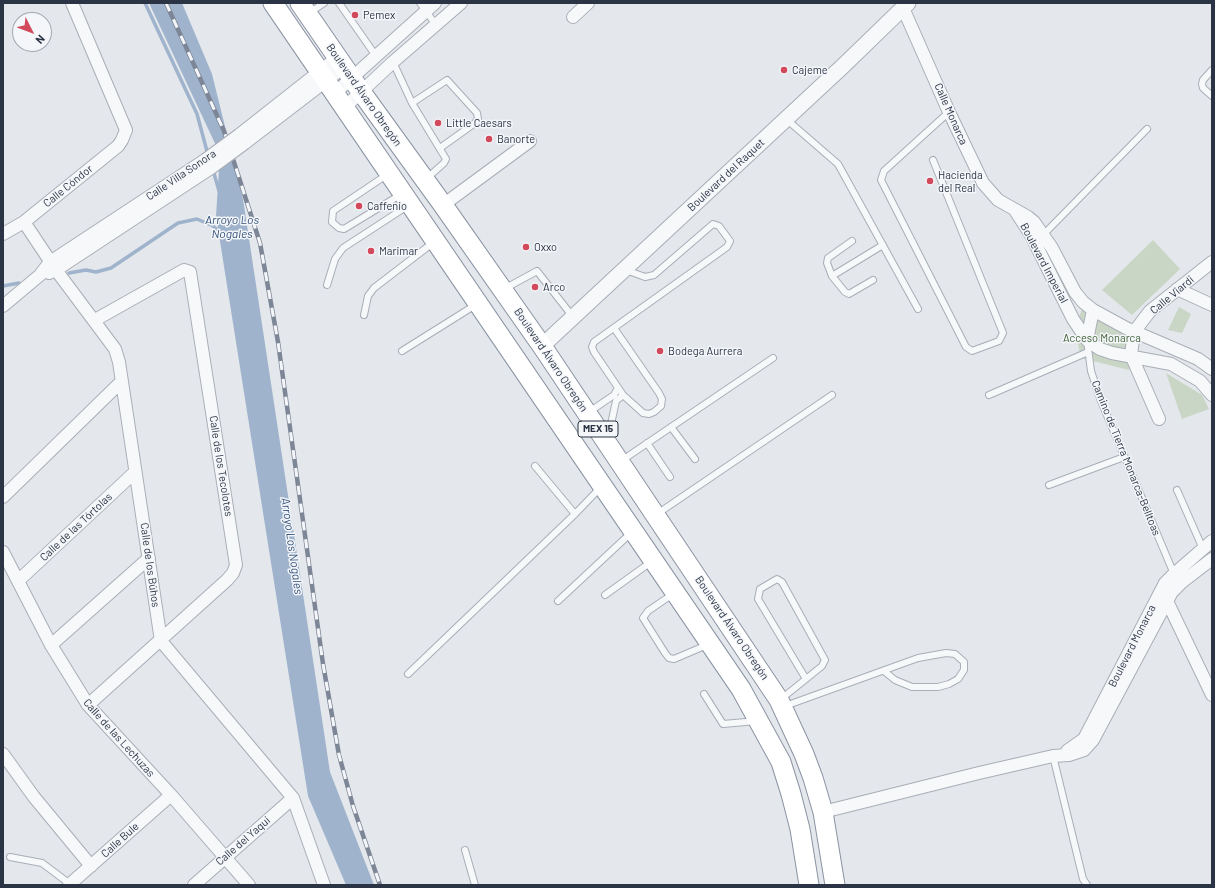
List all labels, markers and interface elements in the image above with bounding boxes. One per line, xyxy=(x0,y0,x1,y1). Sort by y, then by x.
place label: Pemex xyxy=(363,8,395,22)
marker: Pemex xyxy=(350,10,360,20)
north arrow xyxy=(12,12,52,52)
text: N xyxy=(33,33,48,47)
street label: Boulevard Álvaro Obregón xyxy=(324,41,404,149)
place label: Cajeme xyxy=(792,63,828,77)
marker: Cajeme xyxy=(779,65,789,75)
street label: Calle Monarca xyxy=(932,81,970,147)
place label: Little Caesars xyxy=(446,116,512,130)
marker: Little Caesars xyxy=(433,118,443,128)
place label: Banorte xyxy=(497,132,535,146)
marker: Banorte xyxy=(484,134,494,144)
street label: Boulevard del Raquet xyxy=(685,136,767,214)
street label: Calle Villa Sonora xyxy=(144,147,218,203)
street label: Calle Cóndor xyxy=(41,162,95,210)
place label: Hacienda del Real xyxy=(938,168,983,194)
marker: Hacienda del Real xyxy=(925,176,935,186)
place label: Caffenio xyxy=(367,199,407,213)
marker: Caffenio xyxy=(354,201,364,211)
water label: Arroyo Los Nogales xyxy=(205,213,259,241)
street label: Boulevard Imperial xyxy=(1017,221,1071,305)
place label: Oxxo xyxy=(534,240,557,254)
marker: Oxxo xyxy=(521,242,531,252)
place label: Marimar xyxy=(379,244,418,258)
marker: Marimar xyxy=(366,246,376,256)
street label: Calle Viardi xyxy=(1147,273,1197,317)
place label: Arco xyxy=(543,280,565,294)
marker: Arco xyxy=(530,282,540,292)
street label: Boulevard Álvaro Obregón xyxy=(511,306,591,414)
park label: Acceso Monarca xyxy=(1063,331,1141,345)
place label: Bodega Aurrera xyxy=(668,344,742,358)
marker: Bodega Aurrera xyxy=(655,346,665,356)
street label: Camino de Tierra Monarca-Belltoas xyxy=(1089,378,1163,538)
street label: Calle de los Tecolotes xyxy=(207,415,235,517)
road number: MEX 15 xyxy=(578,421,618,437)
street label: Calle de las Tórtolas xyxy=(37,490,115,564)
water label: Arroyo Los Nogales xyxy=(278,497,306,595)
street label: Calle de los Búhos xyxy=(138,522,162,608)
street label: Boulevard Álvaro Obregón xyxy=(692,574,772,682)
street label: Boulevard Monarca xyxy=(1106,603,1158,689)
street label: Calle de las Lechuzas xyxy=(80,696,158,780)
street label: Calle del Yaqui xyxy=(213,814,273,868)
street label: Calle Bule xyxy=(98,820,142,860)

